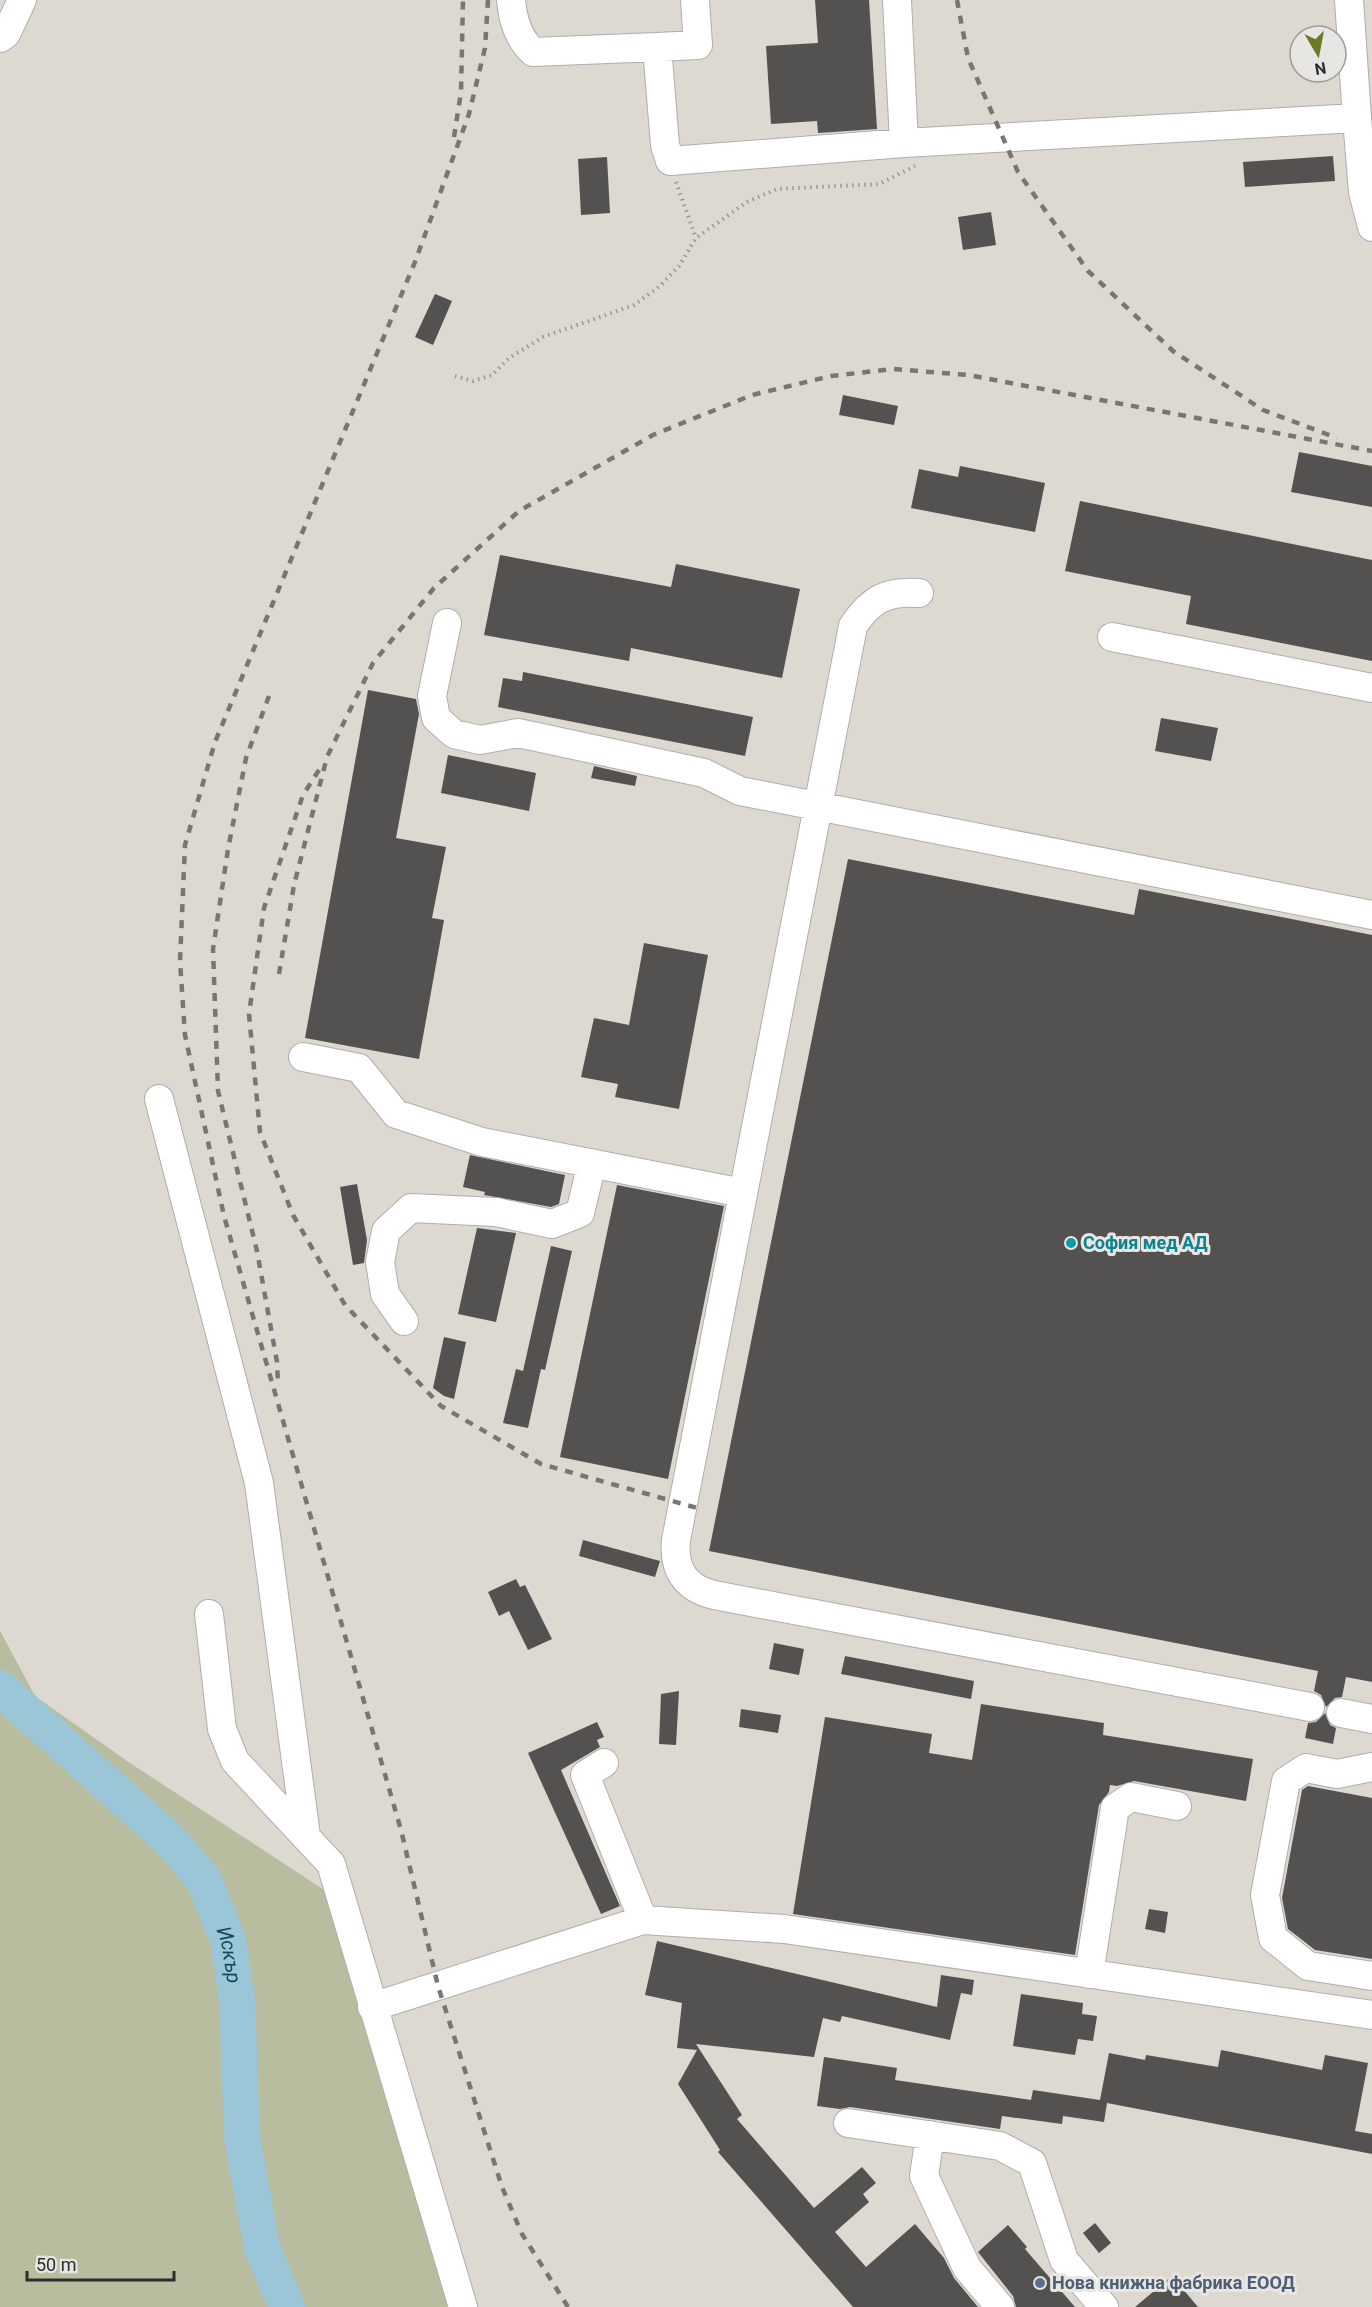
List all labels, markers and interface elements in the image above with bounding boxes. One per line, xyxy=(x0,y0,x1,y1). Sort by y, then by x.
north arrow xyxy=(1288,24,1348,84)
text: N xyxy=(1313,58,1328,79)
place label: София мед АД xyxy=(1083,1232,1208,1253)
marker: София мед АД xyxy=(1064,1236,1078,1250)
water label: Искър xyxy=(212,1923,246,1985)
scale bar xyxy=(27,2244,174,2282)
text: 50 m xyxy=(36,2254,76,2275)
place label: Нова книжна фабрика ЕООД xyxy=(1052,2272,1296,2293)
marker: Нова книжна фабрика ЕООД xyxy=(1033,2276,1047,2290)

